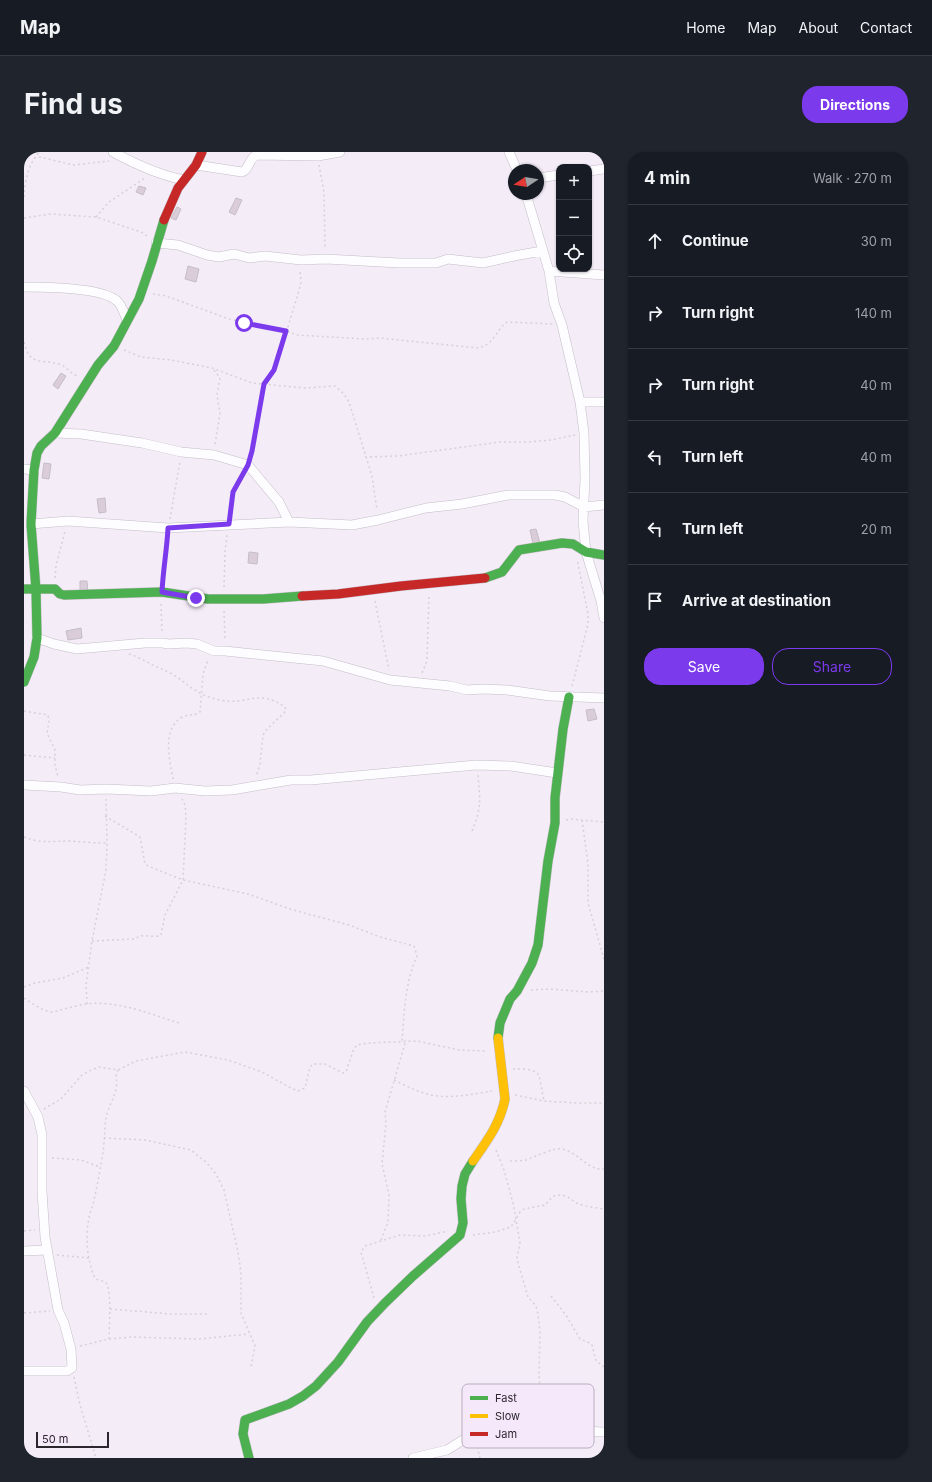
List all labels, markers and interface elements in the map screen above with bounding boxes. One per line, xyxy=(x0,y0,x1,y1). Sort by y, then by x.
text: Map xyxy=(20,16,61,39)
text: Home xyxy=(686,19,725,36)
text: Map xyxy=(747,19,777,36)
text: About xyxy=(799,19,838,36)
text: Contact xyxy=(860,19,912,36)
button: Directions xyxy=(802,86,908,123)
text: Find us xyxy=(24,87,123,121)
north arrow xyxy=(508,164,544,200)
map controls xyxy=(556,164,592,272)
button: + xyxy=(556,164,592,200)
text: 4 min xyxy=(644,168,690,188)
text: Walk · 270 m xyxy=(813,170,892,186)
button: − xyxy=(556,200,592,236)
icon: ahead xyxy=(644,230,666,252)
text: Continue xyxy=(682,231,749,250)
text: 30 m xyxy=(861,233,892,249)
button: locate xyxy=(556,236,592,272)
icon: right xyxy=(644,302,666,324)
text: Turn right xyxy=(682,303,754,322)
text: 140 m xyxy=(855,305,892,321)
route start xyxy=(235,314,253,332)
icon: right xyxy=(644,374,666,396)
text: Turn right xyxy=(682,375,754,394)
text: 40 m xyxy=(860,377,892,393)
icon: left xyxy=(644,446,666,468)
text: Turn left xyxy=(682,447,743,466)
text: 40 m xyxy=(860,449,892,465)
icon: left xyxy=(644,518,666,540)
text: Turn left xyxy=(682,519,743,538)
text: 20 m xyxy=(861,521,892,537)
route end xyxy=(187,589,205,607)
icon: arrive xyxy=(644,590,666,612)
text: Arrive at destination xyxy=(682,591,831,610)
button: Save xyxy=(644,648,764,685)
button: Share xyxy=(772,648,892,685)
legend xyxy=(462,1384,594,1448)
text: Fast xyxy=(495,1391,517,1405)
text: Slow xyxy=(495,1409,520,1423)
text: Jam xyxy=(495,1427,517,1441)
scale bar xyxy=(36,1430,109,1449)
text: 50 m xyxy=(42,1432,68,1446)

